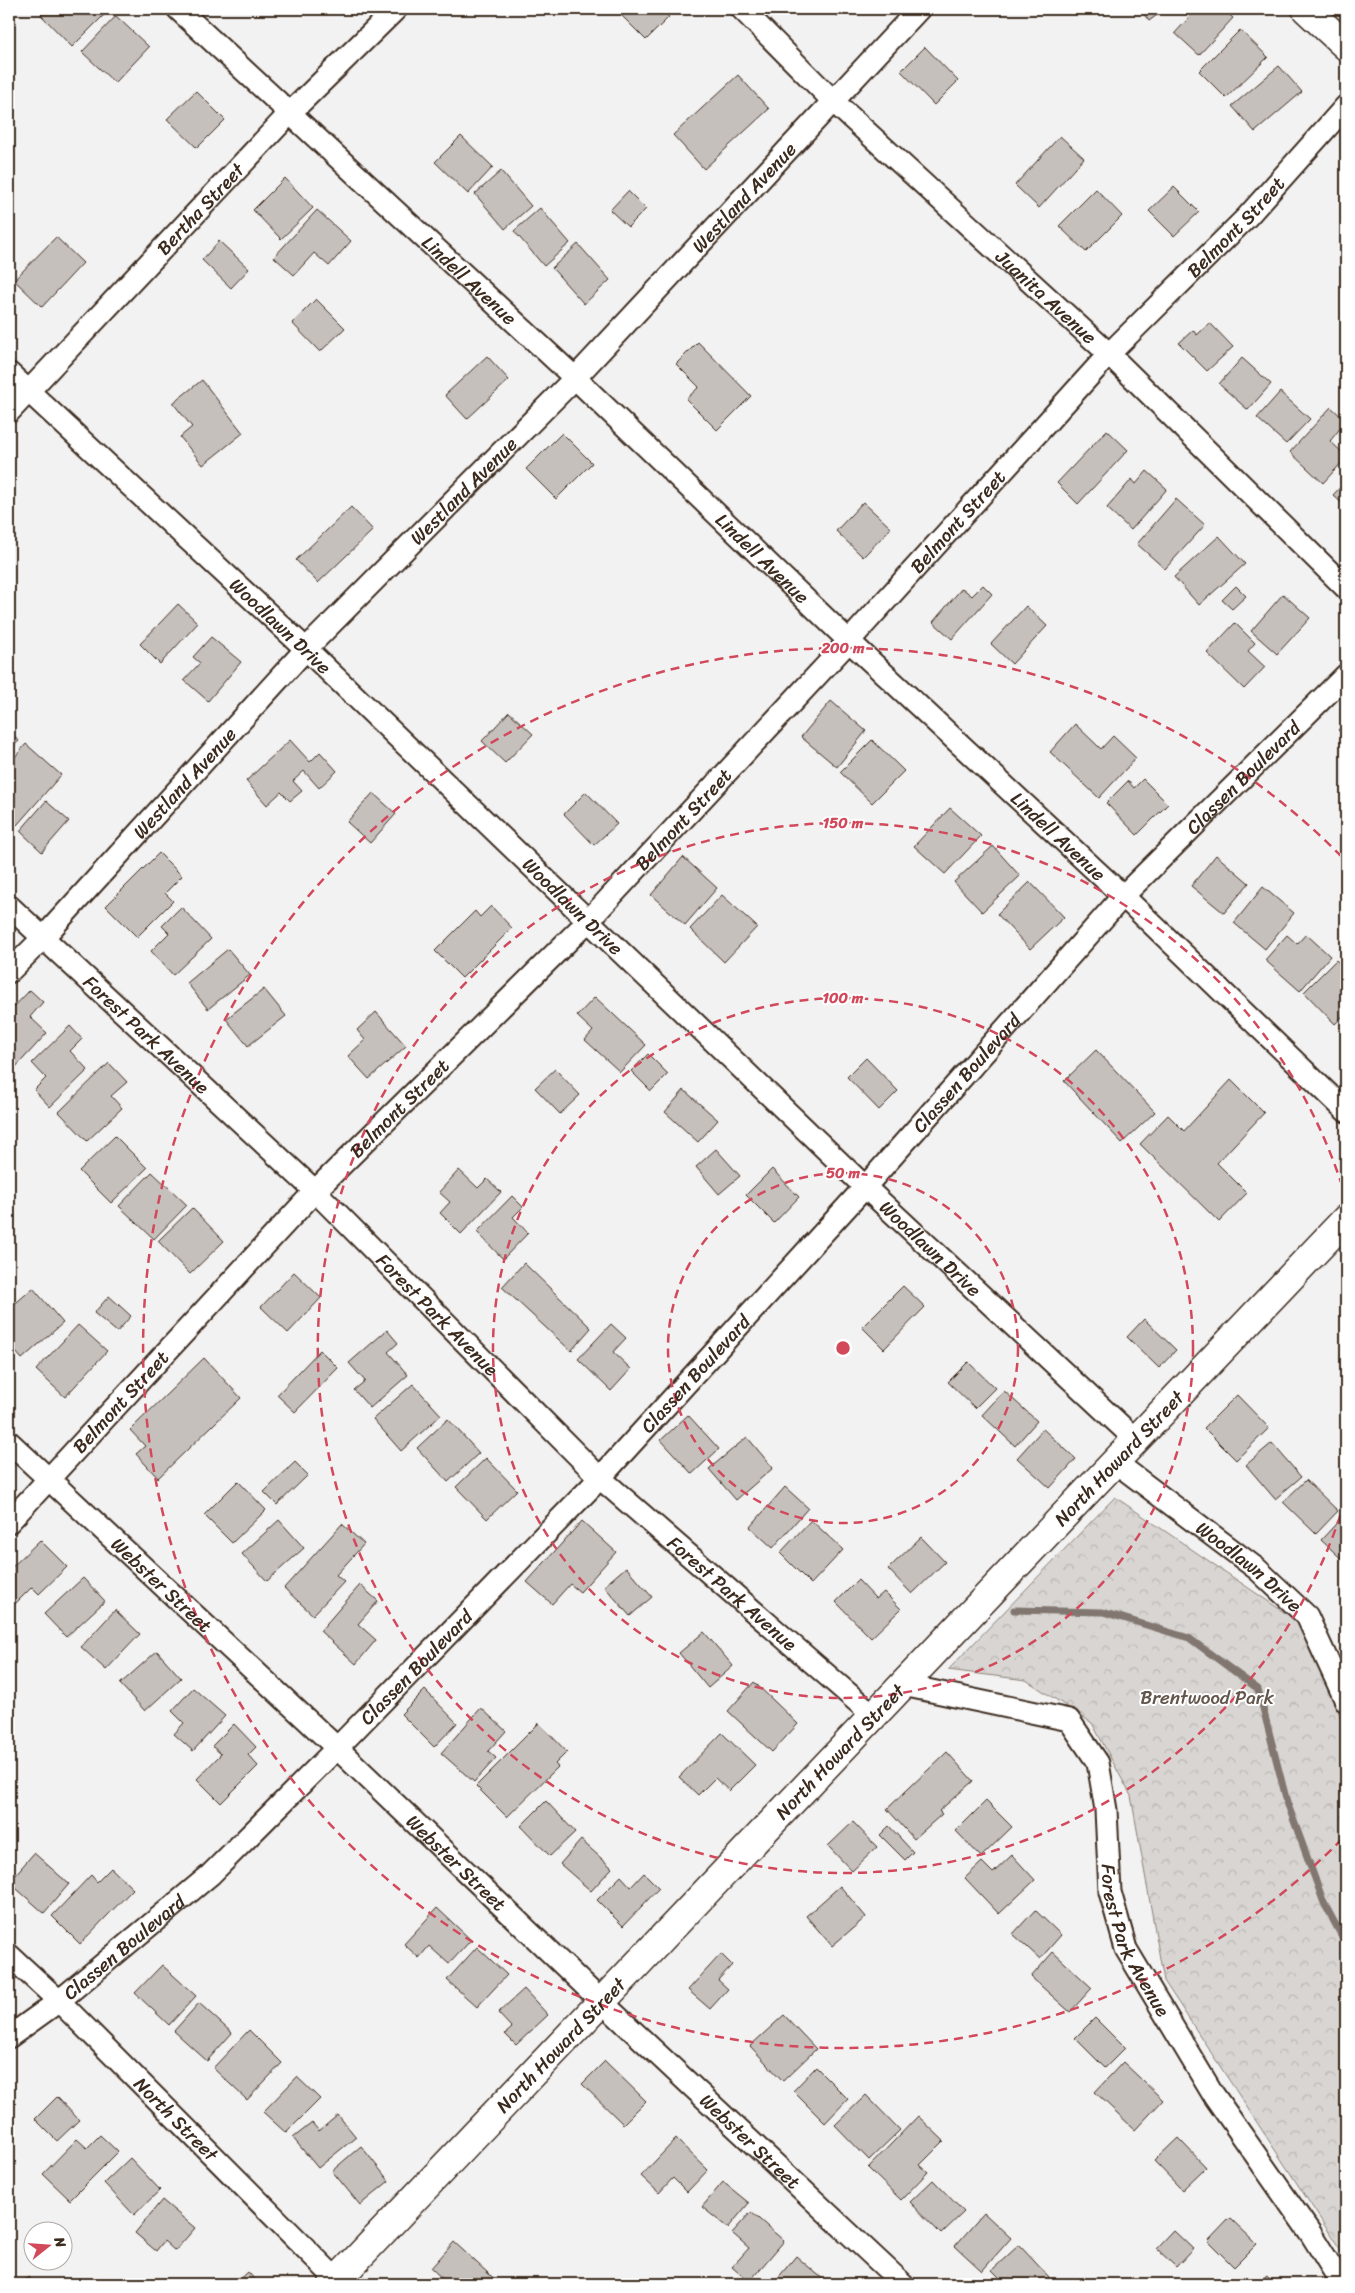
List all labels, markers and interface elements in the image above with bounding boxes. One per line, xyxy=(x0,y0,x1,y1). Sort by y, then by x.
street label: Westland Avenue xyxy=(683,134,804,260)
street label: Bertha Street xyxy=(148,154,253,263)
street label: Belmont Street xyxy=(1178,169,1293,286)
street label: Lindell Avenue xyxy=(414,227,525,333)
street label: Juanita Avenue xyxy=(987,241,1105,352)
street label: Westland Avenue xyxy=(401,428,525,553)
street label: Belmont Street xyxy=(901,462,1014,581)
street label: Lindell Avenue xyxy=(708,504,818,612)
street label: Woodlawn Drive xyxy=(222,569,340,682)
text: 200 m xyxy=(820,635,865,661)
street label: Classen Boulevard xyxy=(1177,712,1309,842)
street label: Westland Avenue xyxy=(124,719,245,846)
street label: Belmont Street xyxy=(626,760,740,878)
street label: Lindell Avenue xyxy=(1003,783,1114,889)
text: 150 m xyxy=(823,810,864,836)
street label: Woodlawn Drive xyxy=(515,849,632,963)
street label: Forest Park Avenue xyxy=(75,966,218,1102)
text: 100 m xyxy=(823,985,864,1011)
street label: Classen Boulevard xyxy=(904,1004,1029,1140)
street label: Belmont Street xyxy=(341,1050,457,1166)
text: 50 m xyxy=(826,1160,861,1186)
street label: Woodlawn Drive xyxy=(872,1192,990,1305)
street label: Forest Park Avenue xyxy=(368,1245,507,1384)
street label: Classen Boulevard xyxy=(632,1306,759,1441)
centre of rings xyxy=(834,1339,852,1357)
street label: Belmont Street xyxy=(64,1342,177,1461)
street label: North Howard Street xyxy=(1045,1381,1193,1534)
street label: Woodlawn Drive xyxy=(1189,1512,1310,1620)
street label: Forest Park Avenue xyxy=(660,1527,805,1659)
street label: Webster Street xyxy=(103,1528,220,1641)
street label: Classen Boulevard xyxy=(351,1601,481,1733)
street label: North Howard Street xyxy=(766,1675,914,1827)
park label: Brentwood Park xyxy=(1140,1681,1275,1714)
street label: Webster Street xyxy=(398,1806,514,1919)
street label: Forest Park Avenue xyxy=(1092,1863,1179,2023)
street label: Classen Boulevard xyxy=(55,1885,193,2008)
street label: North Howard Street xyxy=(487,1968,635,2121)
street label: North Street xyxy=(126,2068,227,2170)
street label: Webster Street xyxy=(692,2085,809,2197)
north arrow xyxy=(22,2220,72,2270)
text: N xyxy=(46,2233,73,2251)

